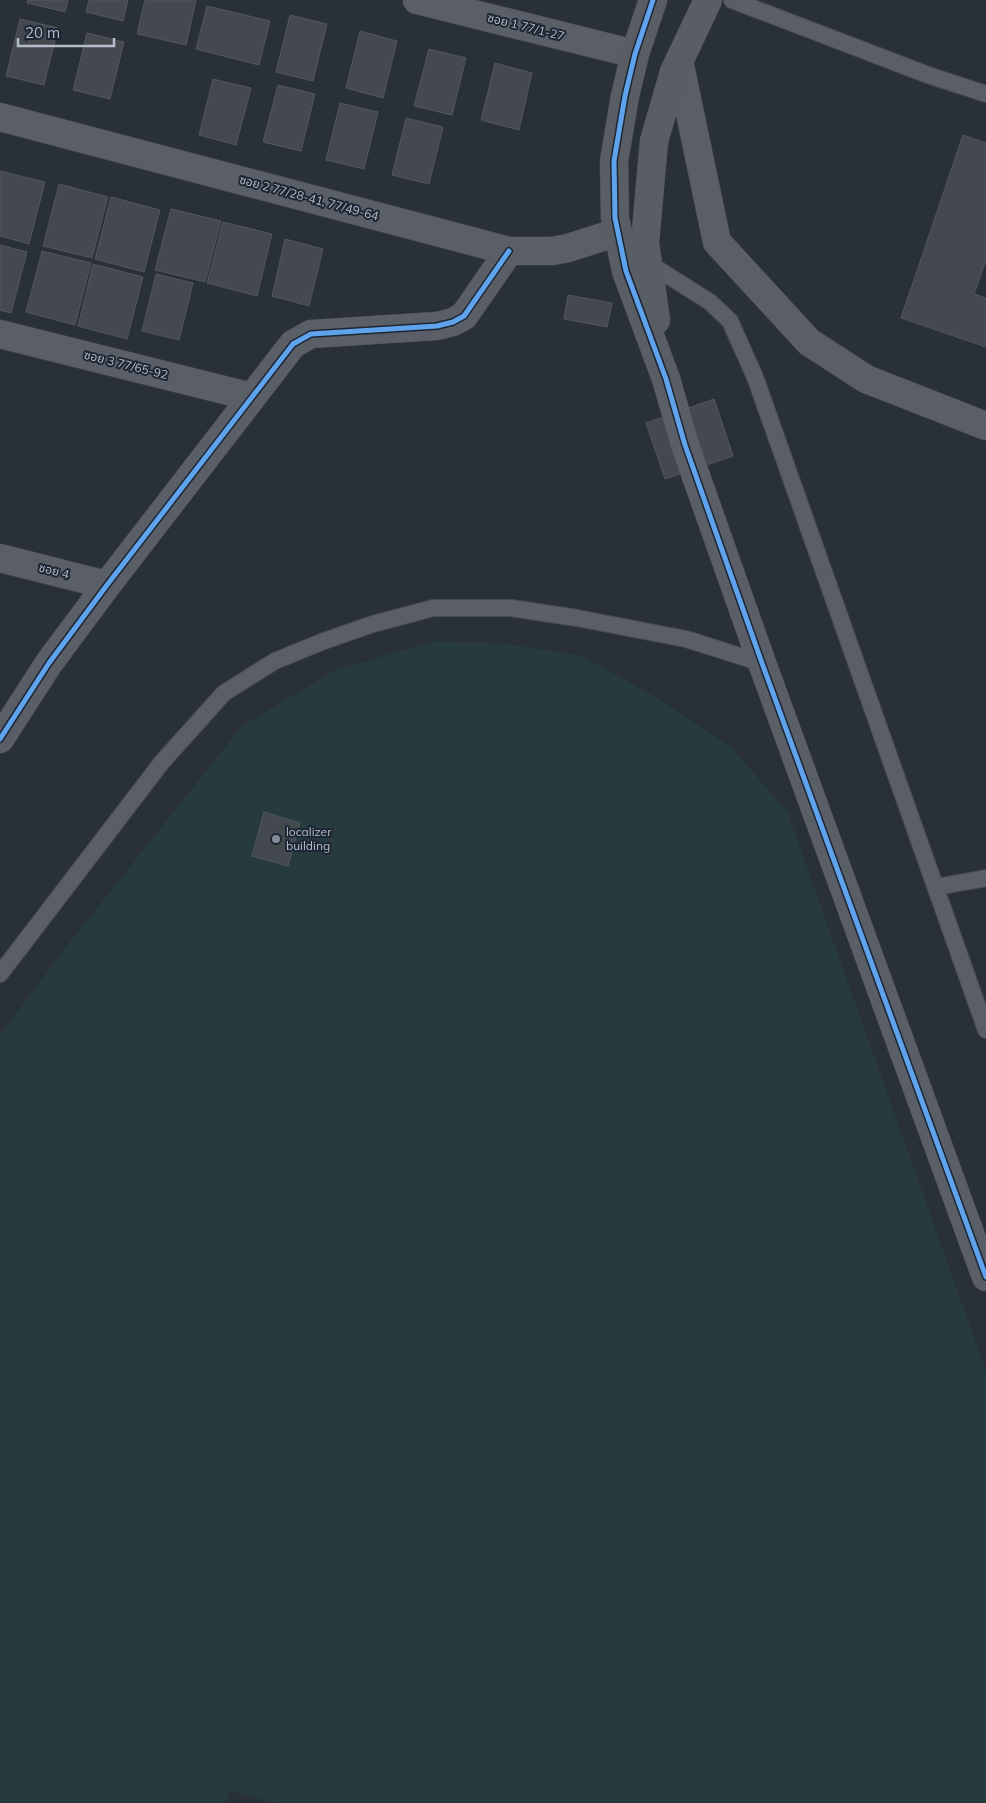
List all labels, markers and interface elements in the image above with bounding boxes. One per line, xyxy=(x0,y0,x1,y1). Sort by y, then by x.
street label: ซอย 1 77/1-27 xyxy=(486,10,566,43)
scale bar xyxy=(18,15,114,47)
text: 20 m xyxy=(25,23,60,42)
street label: ซอย 2 77/28-41, 77/49-64 xyxy=(238,172,380,223)
street label: ซอย 3 77/65-92 xyxy=(83,347,170,382)
street label: ซอย 4 xyxy=(37,559,71,582)
place label: localizer building xyxy=(286,824,332,853)
marker: localizer building xyxy=(270,833,282,845)

